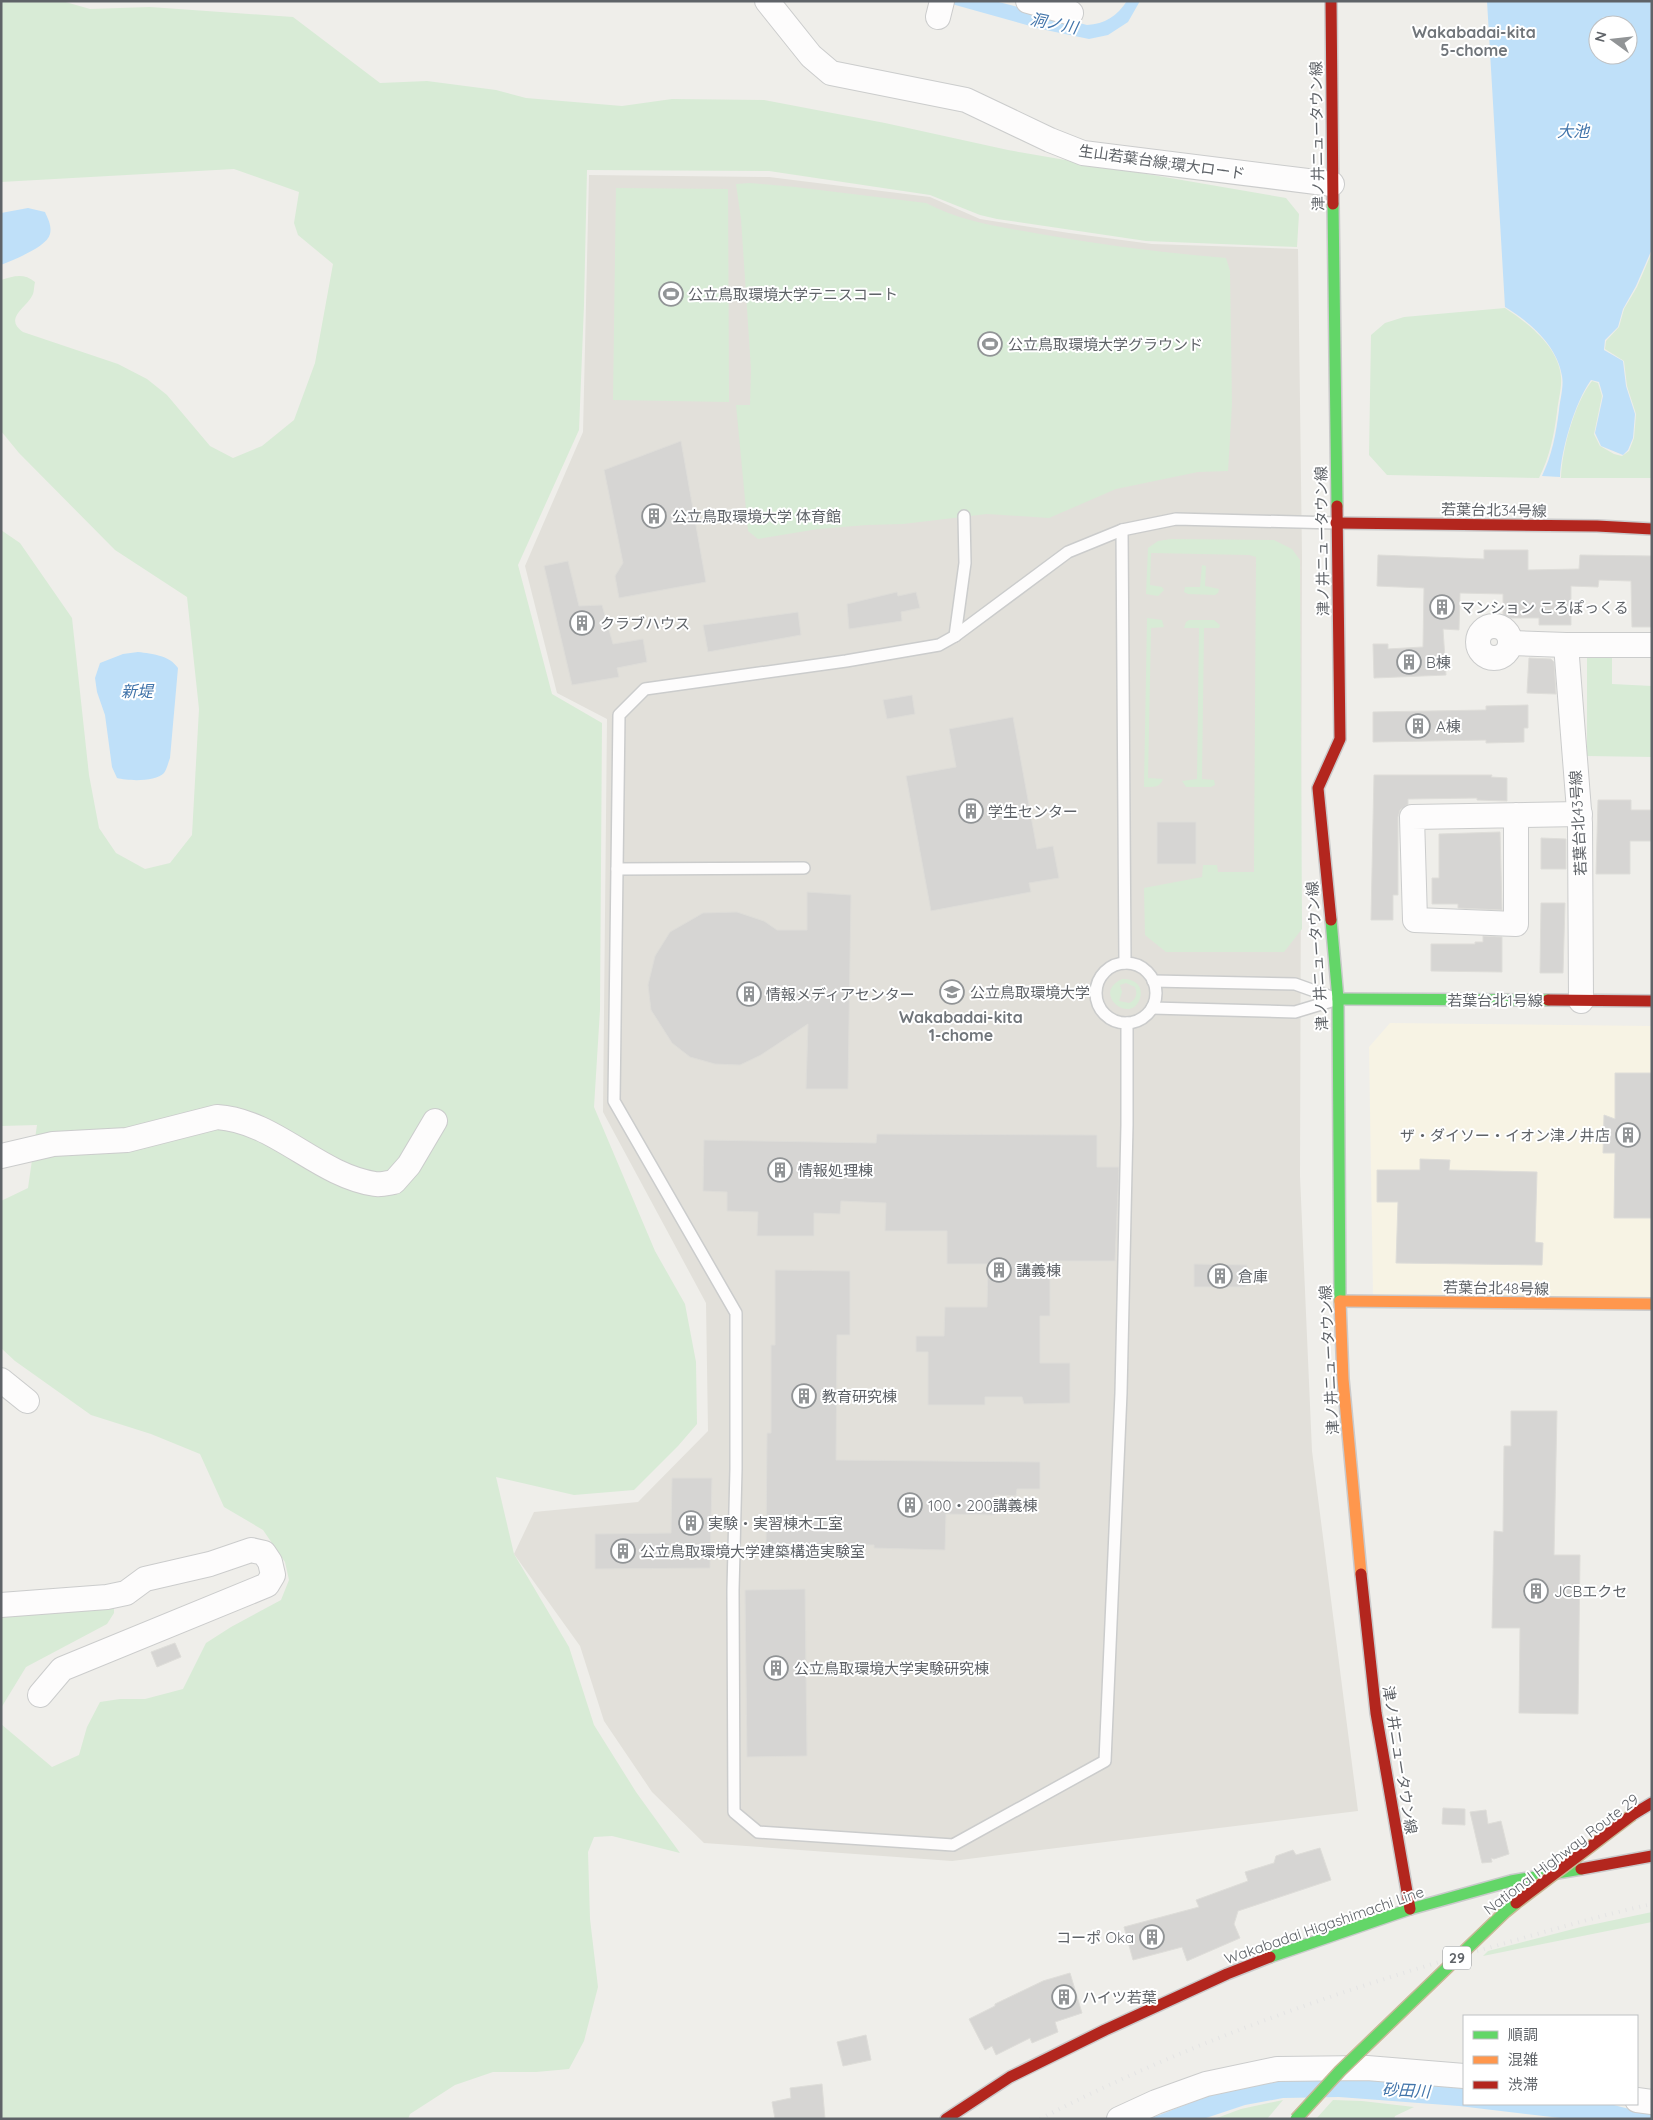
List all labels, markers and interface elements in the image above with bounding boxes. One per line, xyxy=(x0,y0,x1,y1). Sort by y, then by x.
water label: 洞ノ川 xyxy=(1029,9,1081,38)
north arrow xyxy=(1588,15,1638,65)
district label: Wakabadai-kita 5-chome xyxy=(1412,22,1536,60)
text: N xyxy=(1590,29,1610,44)
street label: 津ノ井ニュータウン線 xyxy=(1306,61,1328,211)
water label: 大池 xyxy=(1557,121,1591,141)
street label: 生山若葉台線;環大ロード xyxy=(1077,141,1247,183)
sports icon: 公立鳥取環境大学テニスコート xyxy=(658,281,684,307)
place label: 公立鳥取環境大学テニスコート xyxy=(688,285,898,304)
sports icon: 公立鳥取環境大学グラウンド xyxy=(977,331,1003,357)
place label: 公立鳥取環境大学グラウンド xyxy=(1008,335,1203,354)
street label: 津ノ井ニュータウン線 xyxy=(1311,466,1333,616)
street label: 若葉台北34号線 xyxy=(1441,500,1547,520)
building icon: 公立鳥取環境大学 体育館 xyxy=(641,503,667,529)
place label: 公立鳥取環境大学 体育館 xyxy=(672,507,841,526)
building icon: マンション ころぽっくる xyxy=(1429,594,1455,620)
place label: マンション ころぽっくる xyxy=(1460,598,1629,617)
building icon: クラブハウス xyxy=(569,610,595,636)
place label: クラブハウス xyxy=(600,614,690,633)
building icon: B棟 xyxy=(1396,649,1422,675)
place label: B棟 xyxy=(1426,653,1451,672)
water label: 新堤 xyxy=(121,681,155,701)
building icon: A棟 xyxy=(1405,713,1431,739)
place label: A棟 xyxy=(1436,717,1461,736)
street label: 若葉台北43号線 xyxy=(1566,770,1590,876)
building icon: 学生センター xyxy=(958,798,984,824)
place label: 学生センター xyxy=(988,802,1078,821)
street label: 津ノ井ニュータウン線 xyxy=(1302,881,1332,1031)
school or university icon: 公立鳥取環境大学 xyxy=(939,979,965,1005)
building icon: 情報メディアセンター xyxy=(736,981,762,1007)
place label: 公立鳥取環境大学 xyxy=(970,983,1090,1002)
place label: 情報メディアセンター xyxy=(766,985,915,1004)
street label: 若葉台北1号線 xyxy=(1447,991,1543,1010)
district label: Wakabadai-kita 1-chome xyxy=(899,1007,1023,1045)
building icon: ザ・ダイソー・イオン津ノ井店 xyxy=(1615,1122,1641,1148)
place label: ザ・ダイソー・イオン津ノ井店 xyxy=(1400,1126,1610,1145)
building icon: 情報処理棟 xyxy=(767,1157,793,1183)
place label: 情報処理棟 xyxy=(798,1161,873,1180)
building icon: 講義棟 xyxy=(986,1257,1012,1283)
place label: 講義棟 xyxy=(1016,1261,1061,1280)
building icon: 倉庫 xyxy=(1207,1263,1233,1289)
place label: 倉庫 xyxy=(1238,1267,1268,1286)
street label: 若葉台北48号線 xyxy=(1443,1278,1549,1298)
street label: 津ノ井ニュータウン線 xyxy=(1316,1285,1342,1435)
building icon: 教育研究棟 xyxy=(791,1383,817,1409)
place label: 教育研究棟 xyxy=(822,1387,897,1406)
building icon: 100・200講義棟 xyxy=(897,1492,923,1518)
place label: 100・200講義棟 xyxy=(928,1496,1038,1515)
building icon: 実験・実習棟木工室 xyxy=(678,1510,704,1536)
place label: 実験・実習棟木工室 xyxy=(708,1514,843,1533)
building icon: 公立鳥取環境大学建築構造実験室 xyxy=(610,1538,636,1564)
place label: 公立鳥取環境大学建築構造実験室 xyxy=(640,1542,865,1561)
building icon: JCBエクセ xyxy=(1523,1578,1549,1604)
place label: JCBエクセ xyxy=(1554,1582,1627,1601)
building icon: 公立鳥取環境大学実験研究棟 xyxy=(763,1655,789,1681)
place label: 公立鳥取環境大学実験研究棟 xyxy=(794,1659,989,1678)
street label: 津ノ井ニュータウン線 xyxy=(1379,1684,1421,1836)
street label: National Highway Route 29 xyxy=(1480,1789,1642,1919)
street label: Wakabadai Higashimachi Line xyxy=(1222,1882,1426,1968)
building icon: コーポ Oka xyxy=(1139,1924,1165,1950)
place label: コーポ Oka xyxy=(1056,1928,1134,1947)
road number: 29 xyxy=(1443,1946,1471,1970)
building icon: ハイツ若葉 xyxy=(1051,1984,1077,2010)
place label: ハイツ若葉 xyxy=(1082,1988,1157,2007)
legend xyxy=(1463,2015,1638,2105)
text: 順調 xyxy=(1508,2025,1538,2044)
text: 混雑 xyxy=(1508,2050,1538,2069)
text: 渋滞 xyxy=(1508,2075,1538,2094)
water label: 砂田川 xyxy=(1382,2079,1432,2101)

